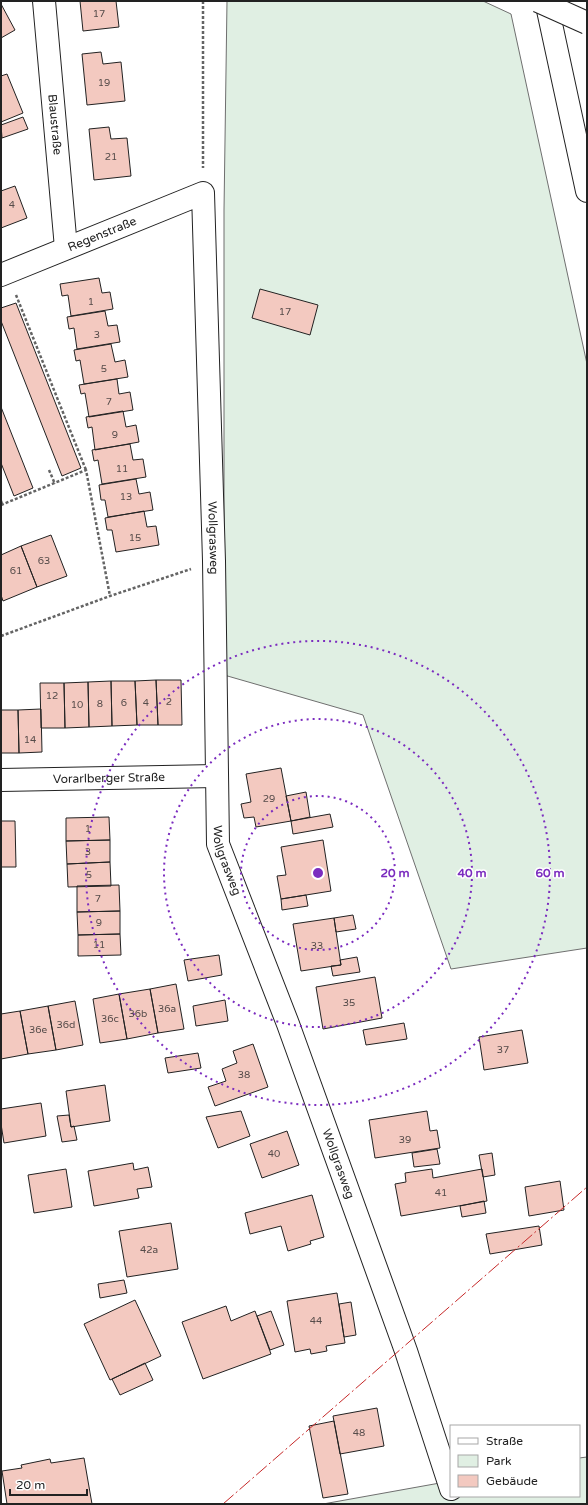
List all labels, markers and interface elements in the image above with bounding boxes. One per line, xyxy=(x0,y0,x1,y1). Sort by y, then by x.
house number: 17 xyxy=(93,8,105,20)
house number: 19 xyxy=(98,77,110,89)
street label: Blaustraße xyxy=(45,94,65,156)
house number: 21 xyxy=(105,151,117,163)
house number: 4 xyxy=(9,199,15,211)
street label: Regenstraße xyxy=(66,214,139,254)
house number: 1 xyxy=(88,296,94,308)
house number: 17 xyxy=(279,306,291,318)
house number: 3 xyxy=(94,329,100,341)
house number: 5 xyxy=(101,363,107,375)
house number: 7 xyxy=(106,396,112,408)
house number: 9 xyxy=(112,429,118,441)
house number: 11 xyxy=(116,463,128,475)
house number: 13 xyxy=(120,491,132,503)
street label: Wollgrasweg xyxy=(205,501,221,575)
house number: 15 xyxy=(129,532,141,544)
house number: 63 xyxy=(38,555,50,567)
house number: 61 xyxy=(10,565,22,577)
house number: 12 xyxy=(46,690,58,702)
house number: 2 xyxy=(166,696,172,708)
house number: 6 xyxy=(121,697,127,709)
house number: 4 xyxy=(143,697,149,709)
house number: 8 xyxy=(97,698,103,710)
house number: 10 xyxy=(71,699,83,711)
house number: 14 xyxy=(24,734,36,746)
street label: Vorarlberger Straße xyxy=(53,770,165,786)
house number: 29 xyxy=(263,793,275,805)
house number: 1 xyxy=(85,823,91,835)
street label: Wollgrasweg xyxy=(211,825,244,897)
house number: 3 xyxy=(85,846,91,858)
centre of rings xyxy=(311,866,325,880)
text: 20 m xyxy=(380,866,410,880)
text: 40 m xyxy=(457,866,487,880)
text: 60 m xyxy=(535,866,565,880)
house number: 5 xyxy=(86,869,92,881)
house number: 7 xyxy=(95,893,101,905)
house number: 9 xyxy=(96,917,102,929)
house number: 11 xyxy=(93,939,105,951)
house number: 33 xyxy=(311,940,323,952)
house number: 35 xyxy=(343,997,355,1009)
house number: 36a xyxy=(158,1003,176,1015)
house number: 36b xyxy=(129,1008,147,1020)
house number: 36c xyxy=(101,1013,119,1025)
house number: 36d xyxy=(57,1019,75,1031)
house number: 36e xyxy=(29,1024,47,1036)
house number: 37 xyxy=(497,1044,509,1056)
house number: 38 xyxy=(238,1069,250,1081)
street label: Wollgrasweg xyxy=(319,1127,357,1201)
house number: 39 xyxy=(399,1134,411,1146)
house number: 40 xyxy=(268,1148,280,1160)
house number: 41 xyxy=(435,1187,447,1199)
house number: 42a xyxy=(140,1244,158,1256)
house number: 44 xyxy=(310,1315,322,1327)
legend xyxy=(450,1425,580,1497)
house number: 48 xyxy=(353,1427,365,1439)
text: Straße xyxy=(486,1434,523,1448)
text: Park xyxy=(486,1454,512,1468)
scale bar xyxy=(10,1471,87,1497)
text: Gebäude xyxy=(486,1474,538,1488)
text: 20 m xyxy=(16,1478,45,1492)

